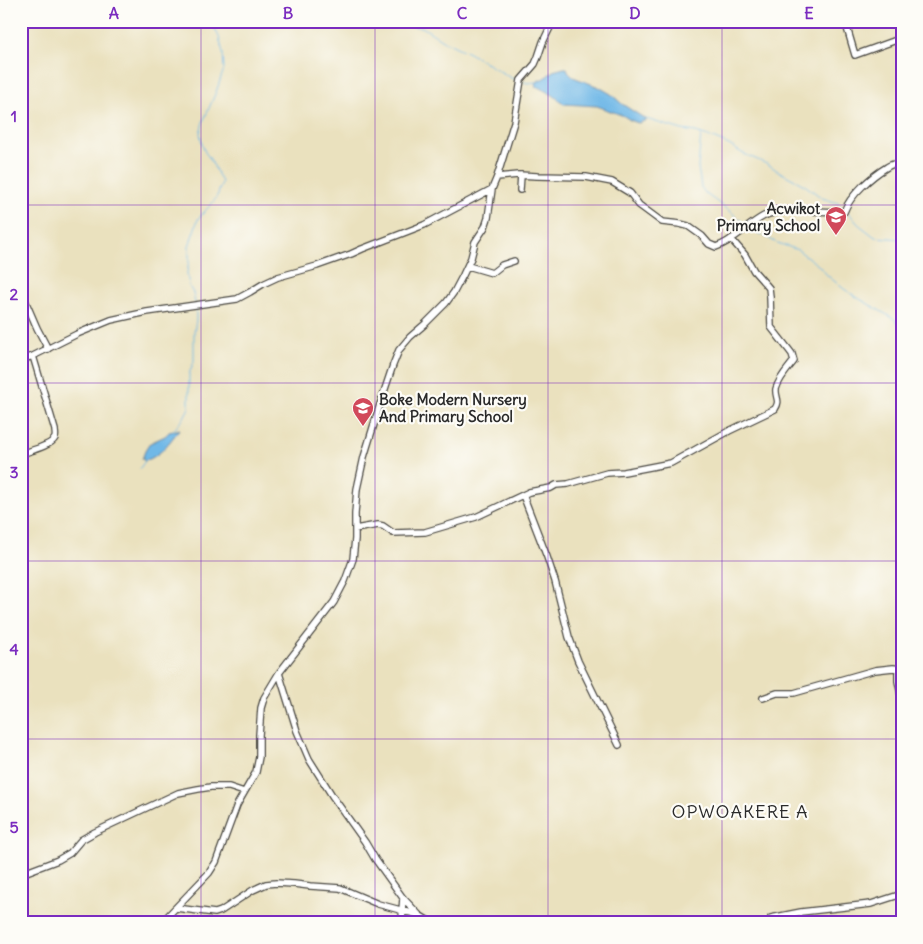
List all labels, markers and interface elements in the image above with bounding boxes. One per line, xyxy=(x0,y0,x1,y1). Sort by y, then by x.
text: A xyxy=(109,3,119,23)
text: B xyxy=(283,3,294,23)
text: C xyxy=(457,3,468,23)
text: D xyxy=(629,3,641,23)
text: E xyxy=(804,3,814,23)
text: 1 xyxy=(11,106,17,126)
place label: Acwikot Primary School xyxy=(717,199,821,236)
school or university icon: Acwikot Primary School xyxy=(824,205,848,236)
text: 2 xyxy=(10,284,19,304)
place label: Boke Modern Nursery And Primary School xyxy=(379,390,527,427)
school or university icon: Boke Modern Nursery And Primary School xyxy=(351,396,375,427)
text: 3 xyxy=(9,462,19,482)
text: 4 xyxy=(9,639,19,659)
district label: OPWOAKERE A xyxy=(671,800,809,823)
text: 5 xyxy=(9,817,19,837)

